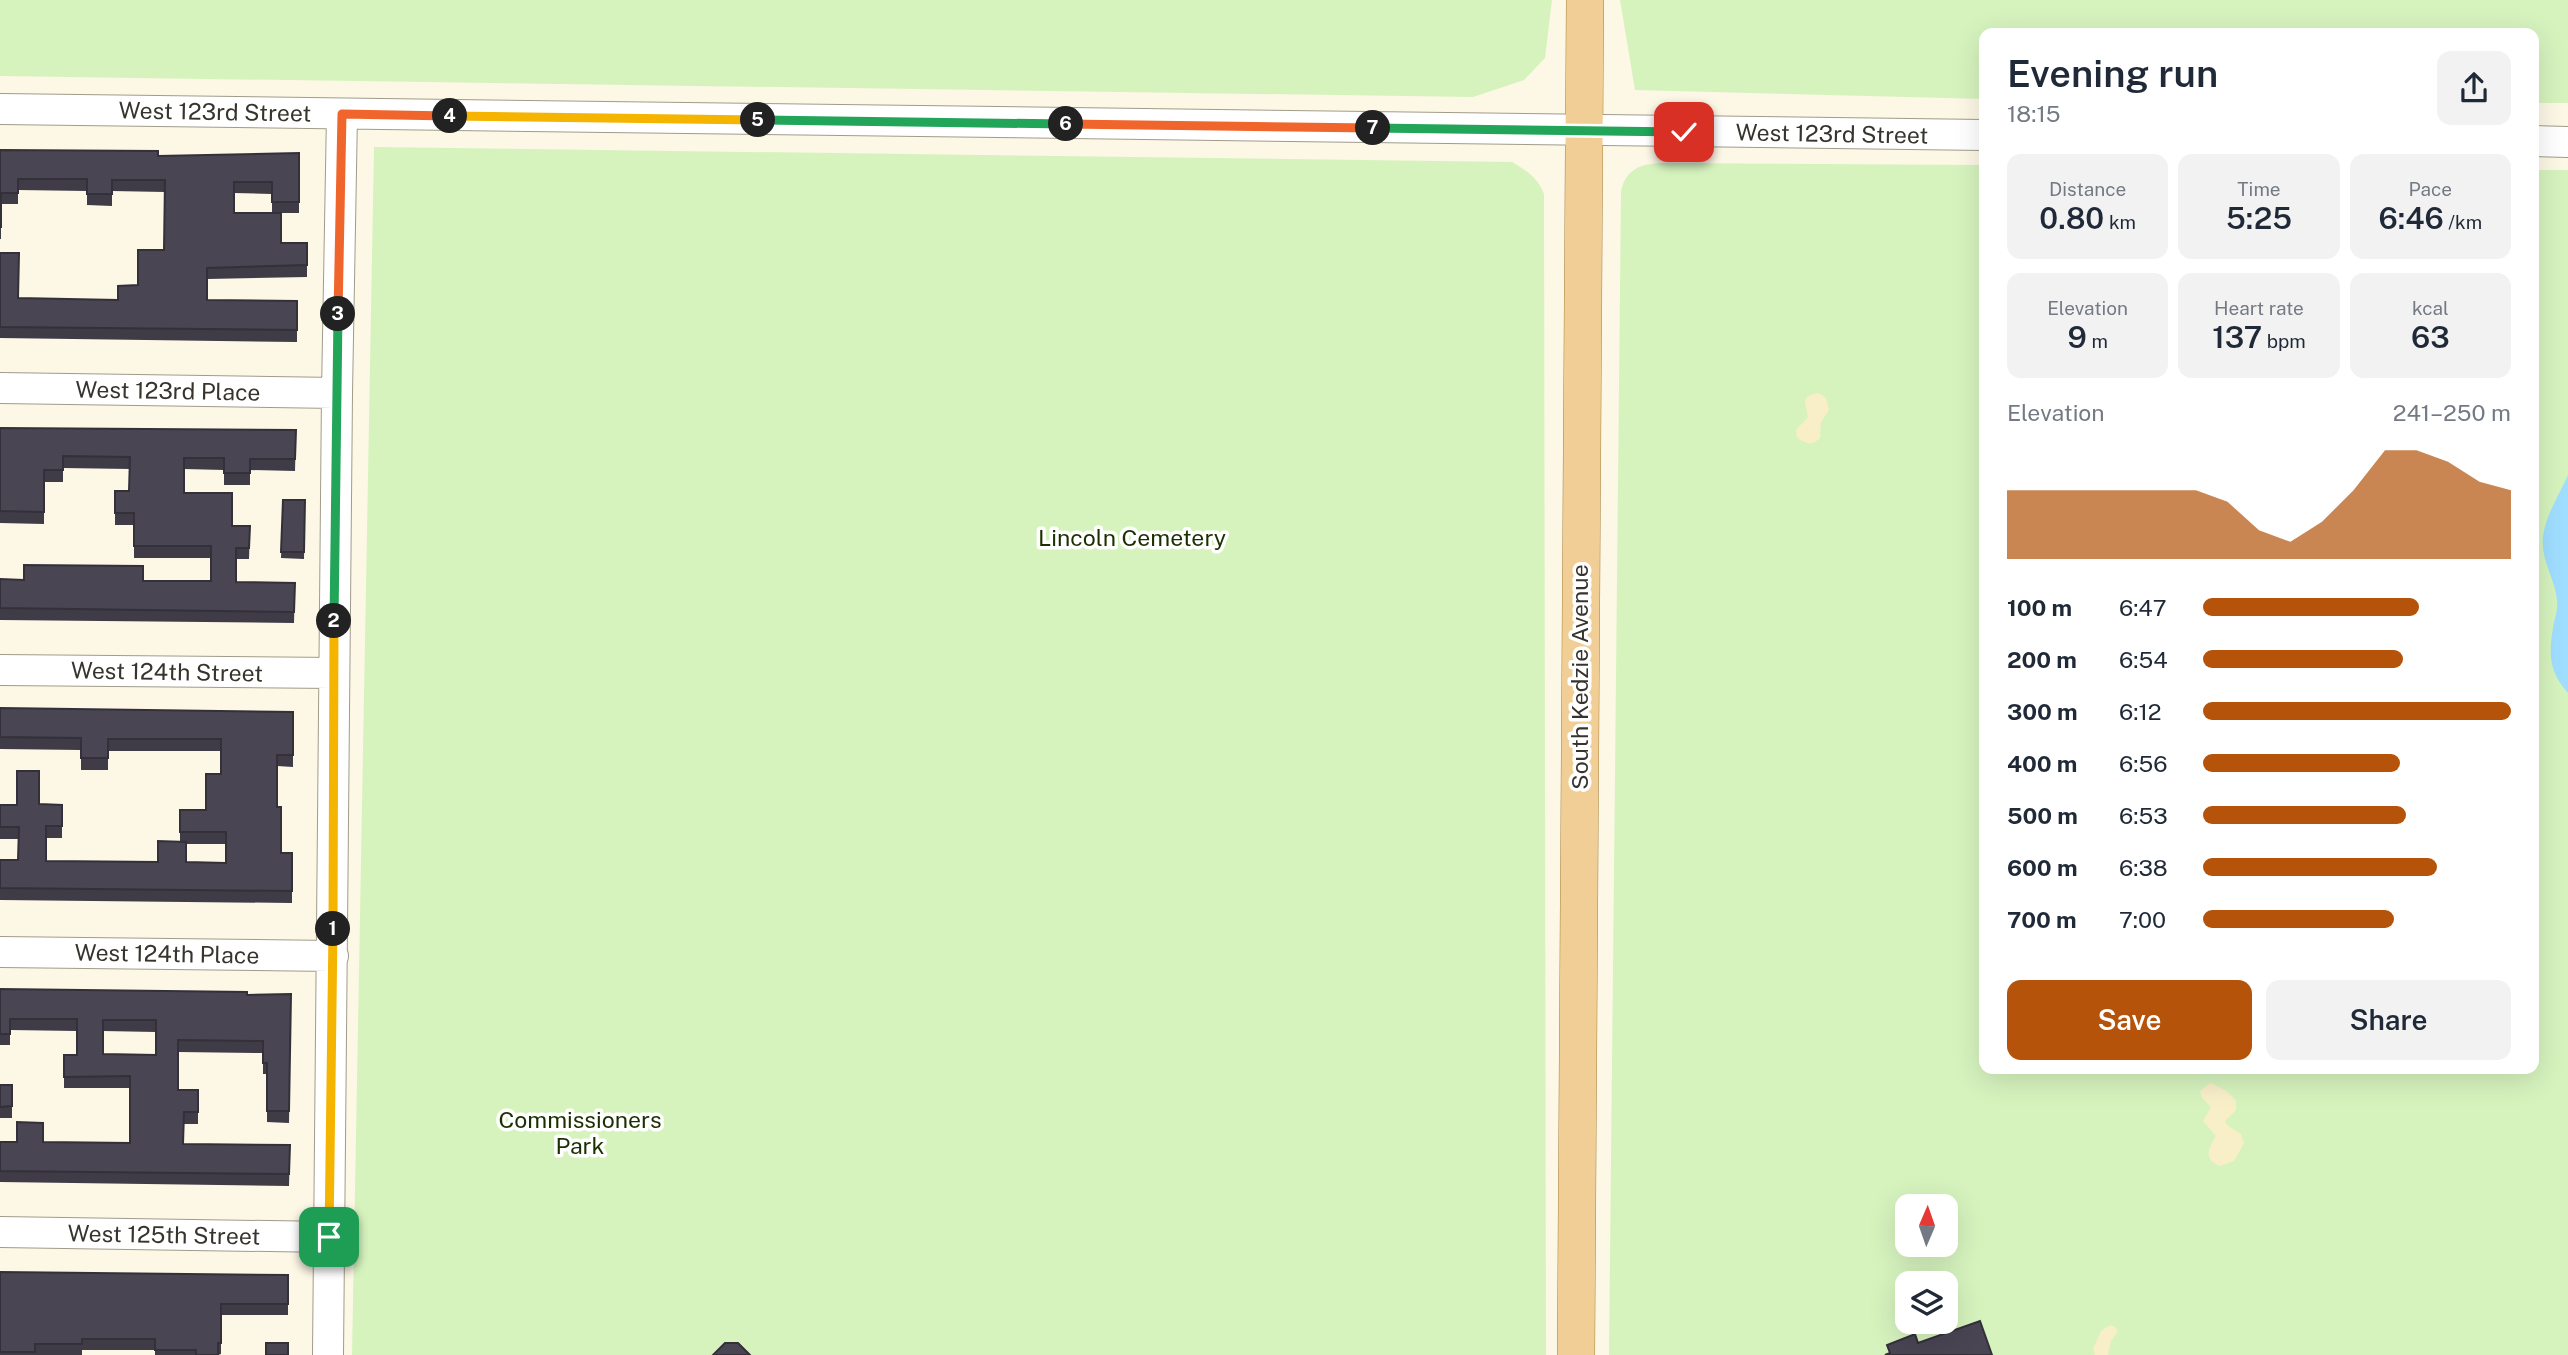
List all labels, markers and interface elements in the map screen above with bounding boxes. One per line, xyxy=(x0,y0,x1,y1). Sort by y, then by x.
text: Evening run xyxy=(2007,51,2218,96)
button: share xyxy=(2437,51,2511,125)
street label: West 123rd Street xyxy=(118,96,312,127)
pin: 4 xyxy=(433,99,468,134)
text: 18:15 xyxy=(2007,100,2061,127)
pin: 5 xyxy=(740,102,776,138)
pin xyxy=(1654,102,1714,162)
text: 4 xyxy=(443,104,456,126)
pin: 6 xyxy=(1048,106,1084,142)
text: 5 xyxy=(751,108,764,130)
pin: 7 xyxy=(1356,110,1390,146)
text: 6 xyxy=(1059,112,1072,134)
icon: check xyxy=(1665,113,1703,151)
text: 7 xyxy=(1367,116,1378,138)
street label: West 123rd Street xyxy=(1735,118,1929,149)
text: Distance xyxy=(2049,178,2126,200)
text: Time xyxy=(2237,178,2281,200)
text: Pace xyxy=(2409,178,2452,200)
text: 0.80 xyxy=(2039,200,2104,236)
text: 5:25 xyxy=(2226,200,2292,236)
text: 6:46 xyxy=(2379,200,2444,236)
text: km xyxy=(2104,211,2136,233)
text: /km xyxy=(2444,211,2482,233)
pin: 3 xyxy=(320,296,356,332)
text: Elevation xyxy=(2047,297,2128,319)
text: Heart rate xyxy=(2214,297,2304,319)
text: kcal xyxy=(2412,297,2449,319)
text: 3 xyxy=(331,302,344,324)
text: 9 xyxy=(2067,319,2087,355)
text: 137 xyxy=(2212,319,2262,355)
text: 63 xyxy=(2411,319,2450,355)
text: m xyxy=(2087,330,2108,352)
text: bpm xyxy=(2262,330,2306,352)
street label: West 123rd Place xyxy=(75,375,261,406)
text: Elevation xyxy=(2007,399,2105,426)
text: 241–250 m xyxy=(2393,399,2511,426)
park label: Lincoln Cemetery xyxy=(1038,524,1226,551)
street label: South Kedzie Avenue xyxy=(1566,564,1593,790)
text: 100 m xyxy=(2007,594,2072,621)
text: 6:47 xyxy=(2119,594,2167,621)
pin: 2 xyxy=(316,604,352,638)
text: 2 xyxy=(327,609,340,631)
text: 200 m xyxy=(2007,646,2077,673)
text: 6:54 xyxy=(2119,646,2168,673)
street label: West 124th Street xyxy=(71,656,263,687)
text: 300 m xyxy=(2007,698,2078,725)
text: 6:12 xyxy=(2119,698,2162,725)
text: 400 m xyxy=(2007,750,2077,777)
text: 6:56 xyxy=(2119,750,2168,777)
text: 500 m xyxy=(2007,802,2078,829)
text: 6:53 xyxy=(2119,802,2168,829)
text: 600 m xyxy=(2007,854,2077,881)
text: 6:38 xyxy=(2119,854,2168,881)
text: 700 m xyxy=(2007,906,2077,933)
text: 7:00 xyxy=(2119,906,2166,933)
pin: 1 xyxy=(316,912,350,946)
text: 1 xyxy=(328,917,337,939)
street label: West 124th Place xyxy=(74,938,260,969)
button: Save xyxy=(2007,980,2252,1060)
button: Share xyxy=(2266,980,2511,1060)
park label: Commissioners Park xyxy=(498,1106,662,1159)
north arrow xyxy=(1895,1194,1958,1256)
map controls xyxy=(1895,1194,1958,1334)
pin xyxy=(299,1207,359,1267)
icon: arrive xyxy=(310,1218,348,1256)
street label: West 125th Street xyxy=(68,1219,260,1250)
button: layers xyxy=(1895,1271,1958,1334)

